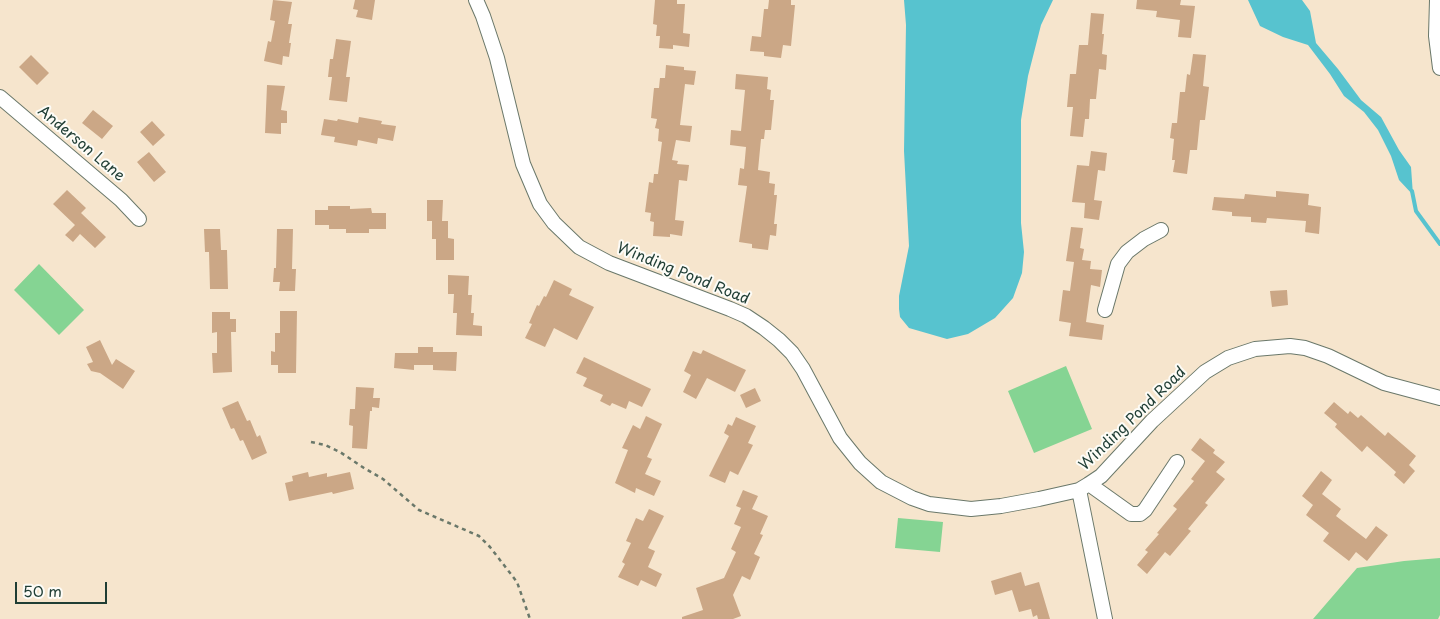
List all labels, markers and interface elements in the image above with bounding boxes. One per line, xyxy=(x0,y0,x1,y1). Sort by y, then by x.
street label: Anderson Lane xyxy=(34,102,128,186)
street label: Winding Pond Road xyxy=(614,239,752,309)
street label: Winding Pond Road xyxy=(1076,364,1190,474)
scale bar xyxy=(18,572,110,604)
text: 50 m xyxy=(23,579,62,602)

